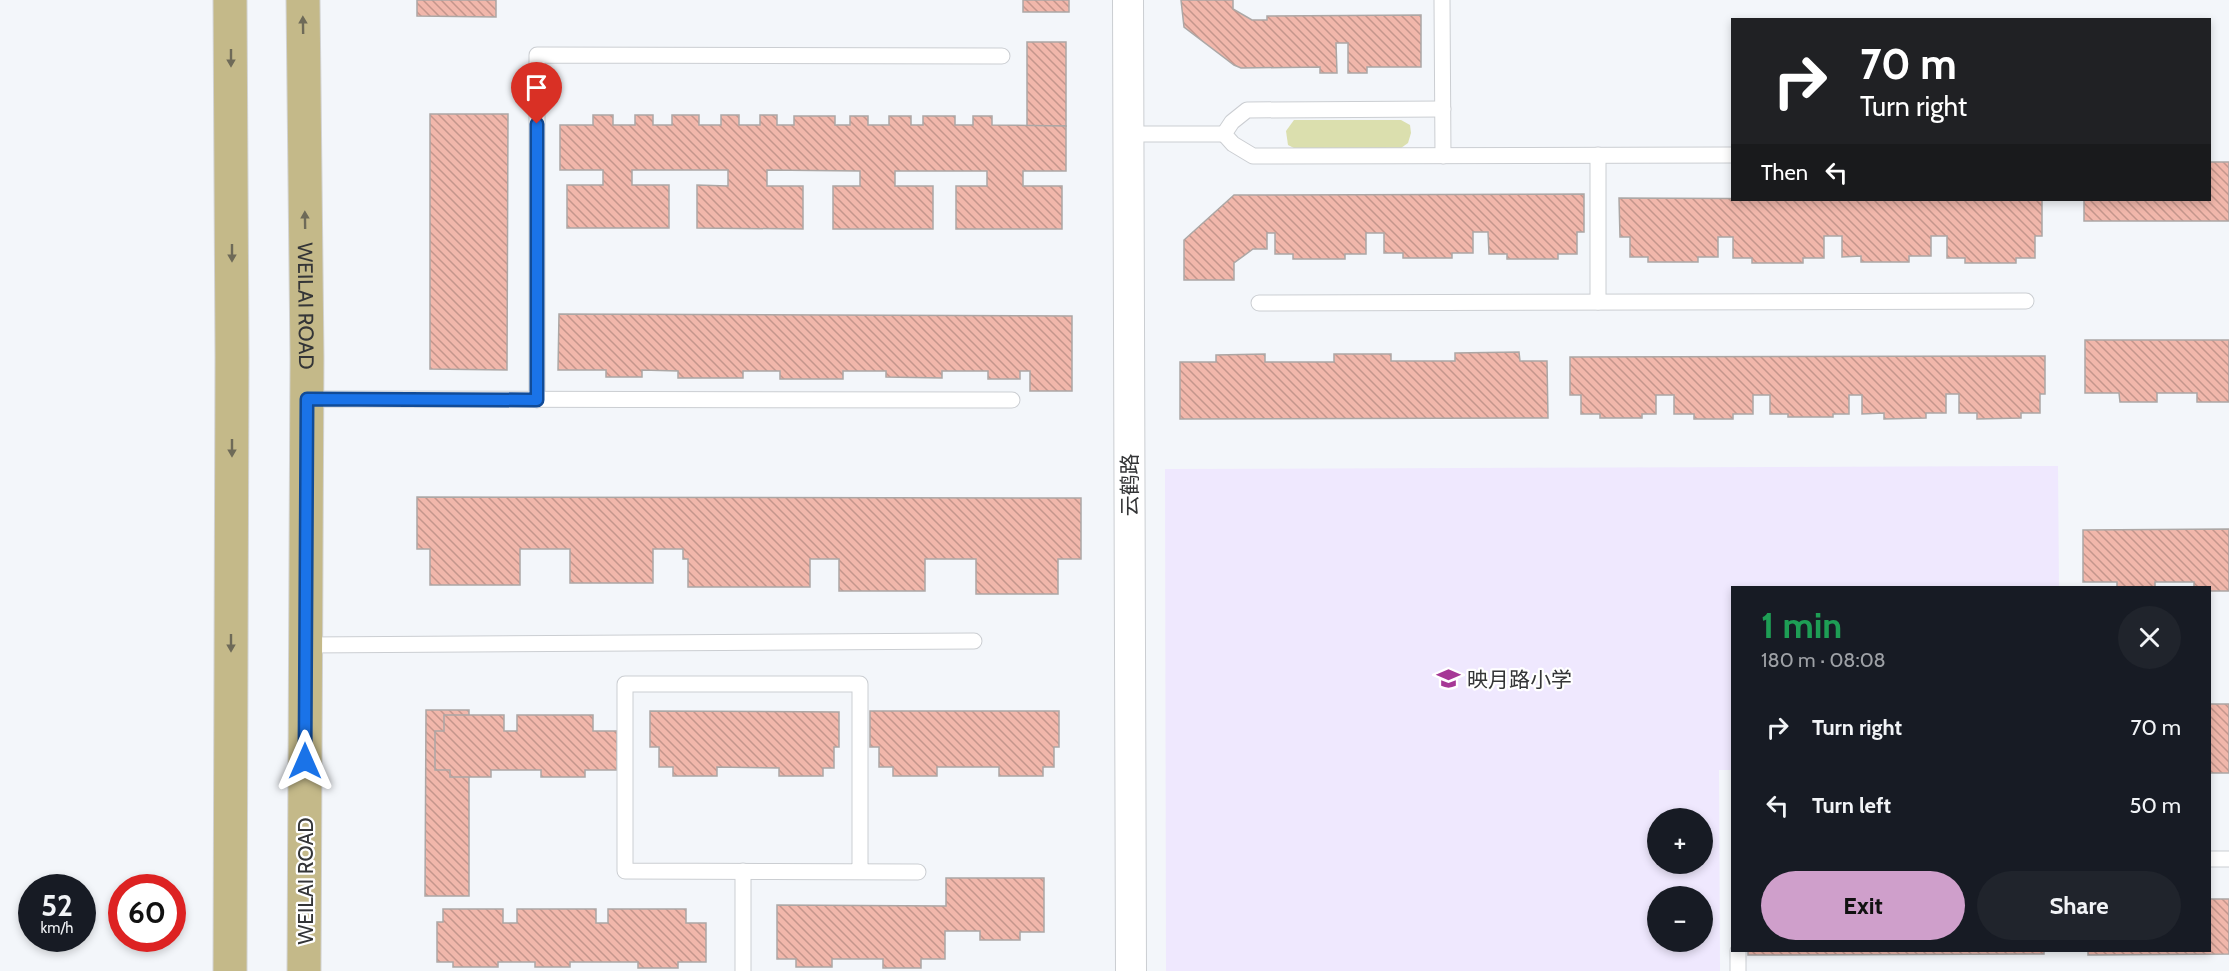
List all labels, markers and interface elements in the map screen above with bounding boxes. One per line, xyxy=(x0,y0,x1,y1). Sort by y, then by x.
one-way arrow xyxy=(298,15,308,34)
text: 70 m xyxy=(1860,38,1957,90)
icon: right xyxy=(1761,42,1839,120)
one-way arrow xyxy=(226,49,235,68)
pin xyxy=(511,62,562,124)
icon: arrive xyxy=(520,71,553,104)
text: Turn right xyxy=(1860,90,1967,123)
icon: left xyxy=(1820,156,1853,189)
text: Then xyxy=(1761,159,1808,186)
one-way arrow xyxy=(300,210,310,229)
street label: WEILAI ROAD xyxy=(293,242,320,370)
one-way arrow xyxy=(227,244,237,263)
one-way arrow xyxy=(227,439,237,458)
street label: 云鹤路 xyxy=(1117,454,1142,517)
text: 1 min xyxy=(1761,603,1842,647)
button: close xyxy=(2118,606,2181,669)
one-way arrow xyxy=(226,634,236,653)
text: 180 m · 08:08 xyxy=(1761,648,1886,672)
school or university icon: 映月路小学 xyxy=(1436,666,1462,692)
place label: 映月路小学 xyxy=(1467,667,1572,692)
icon: right xyxy=(1761,711,1794,744)
text: Turn right xyxy=(1812,714,1902,741)
text: 70 m xyxy=(2131,714,2181,741)
position arrow xyxy=(273,729,337,793)
icon: left xyxy=(1761,789,1794,822)
text: Turn left xyxy=(1812,792,1891,819)
text: 50 m xyxy=(2129,792,2181,819)
map controls xyxy=(1647,808,1713,952)
button: + xyxy=(1647,808,1713,874)
street label: WEILAI ROAD xyxy=(293,817,318,945)
button: Exit xyxy=(1761,871,1965,940)
button: Share xyxy=(1977,871,2181,940)
speed limit sign: 60 xyxy=(108,874,186,952)
button: − xyxy=(1647,886,1713,952)
text: 52 xyxy=(41,887,73,924)
text: km/h xyxy=(41,919,73,937)

